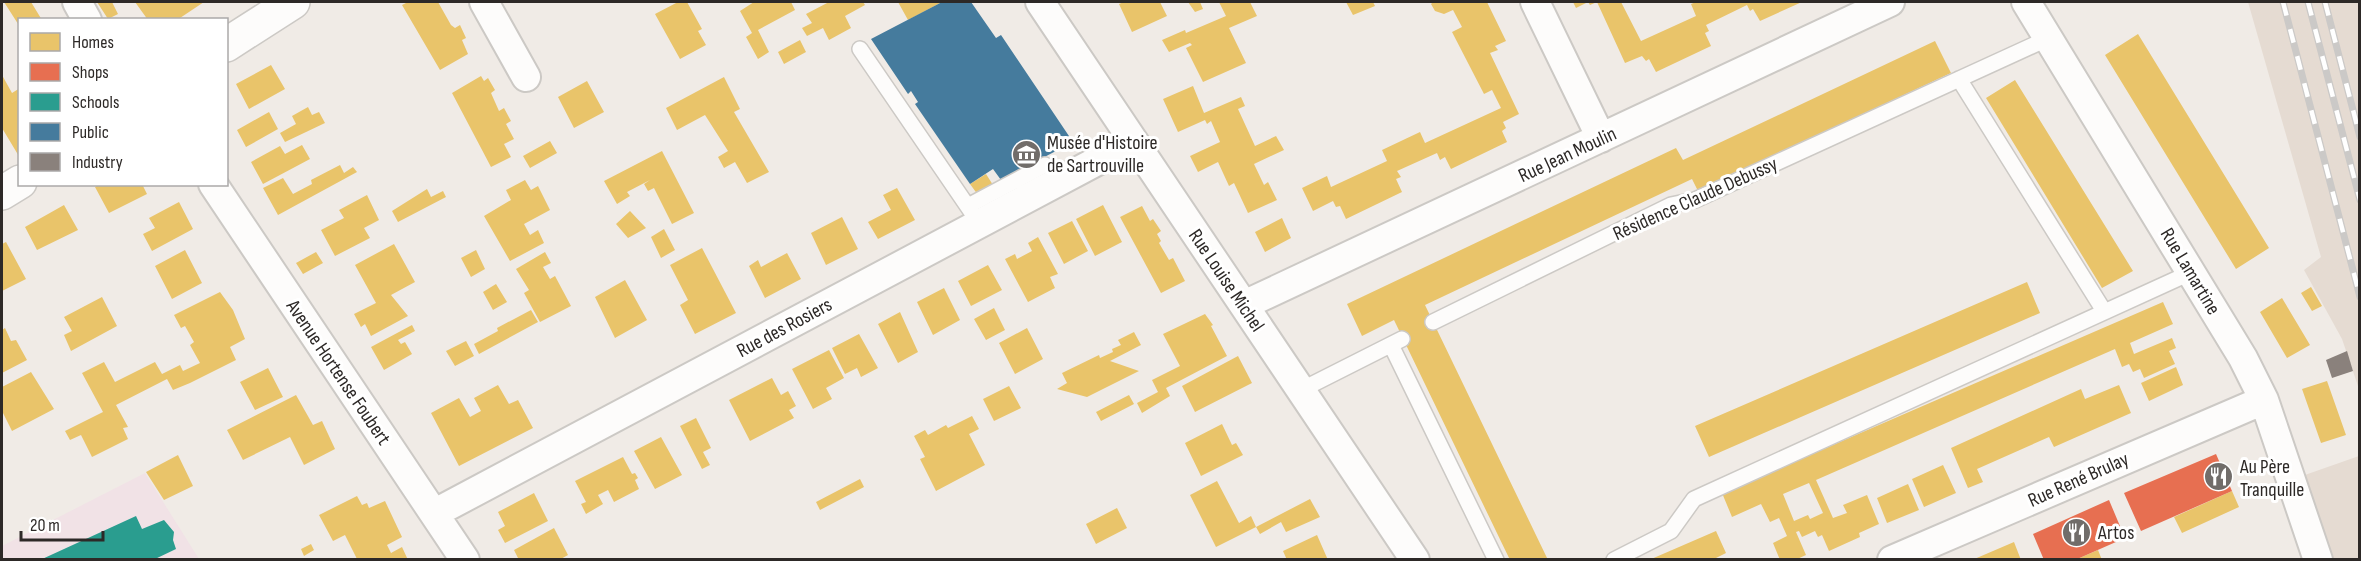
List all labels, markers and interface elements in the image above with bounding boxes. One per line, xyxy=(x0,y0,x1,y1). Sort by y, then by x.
legend xyxy=(18,18,228,186)
text: Homes xyxy=(72,32,114,53)
text: Shops xyxy=(72,62,109,83)
text: Schools xyxy=(72,92,119,113)
text: Public xyxy=(72,122,109,143)
street label: Rue Jean Moulin xyxy=(1515,122,1620,188)
place label: Musée d'Histoire de Sartrouville xyxy=(1047,131,1158,178)
museum icon: Musée d'Histoire de Sartrouville xyxy=(1010,138,1042,170)
text: Industry xyxy=(72,152,123,173)
street label: Résidence Claude Debussy xyxy=(1609,152,1782,246)
street label: Rue Lamartine xyxy=(2155,224,2225,319)
street label: Rue Louise Michel xyxy=(1183,225,1269,336)
street label: Rue des Rosiers xyxy=(733,293,836,363)
street label: Avenue Hortense Foubert xyxy=(280,295,396,450)
street label: Rue René Brulay xyxy=(2024,447,2133,513)
place label: Au Père Tranquille xyxy=(2239,455,2304,502)
restaurant icon: Au Père Tranquille xyxy=(2203,461,2235,493)
scale bar xyxy=(21,504,104,542)
text: 20 m xyxy=(30,515,60,536)
restaurant icon: Artos xyxy=(2061,516,2093,548)
place label: Artos xyxy=(2097,521,2134,545)

